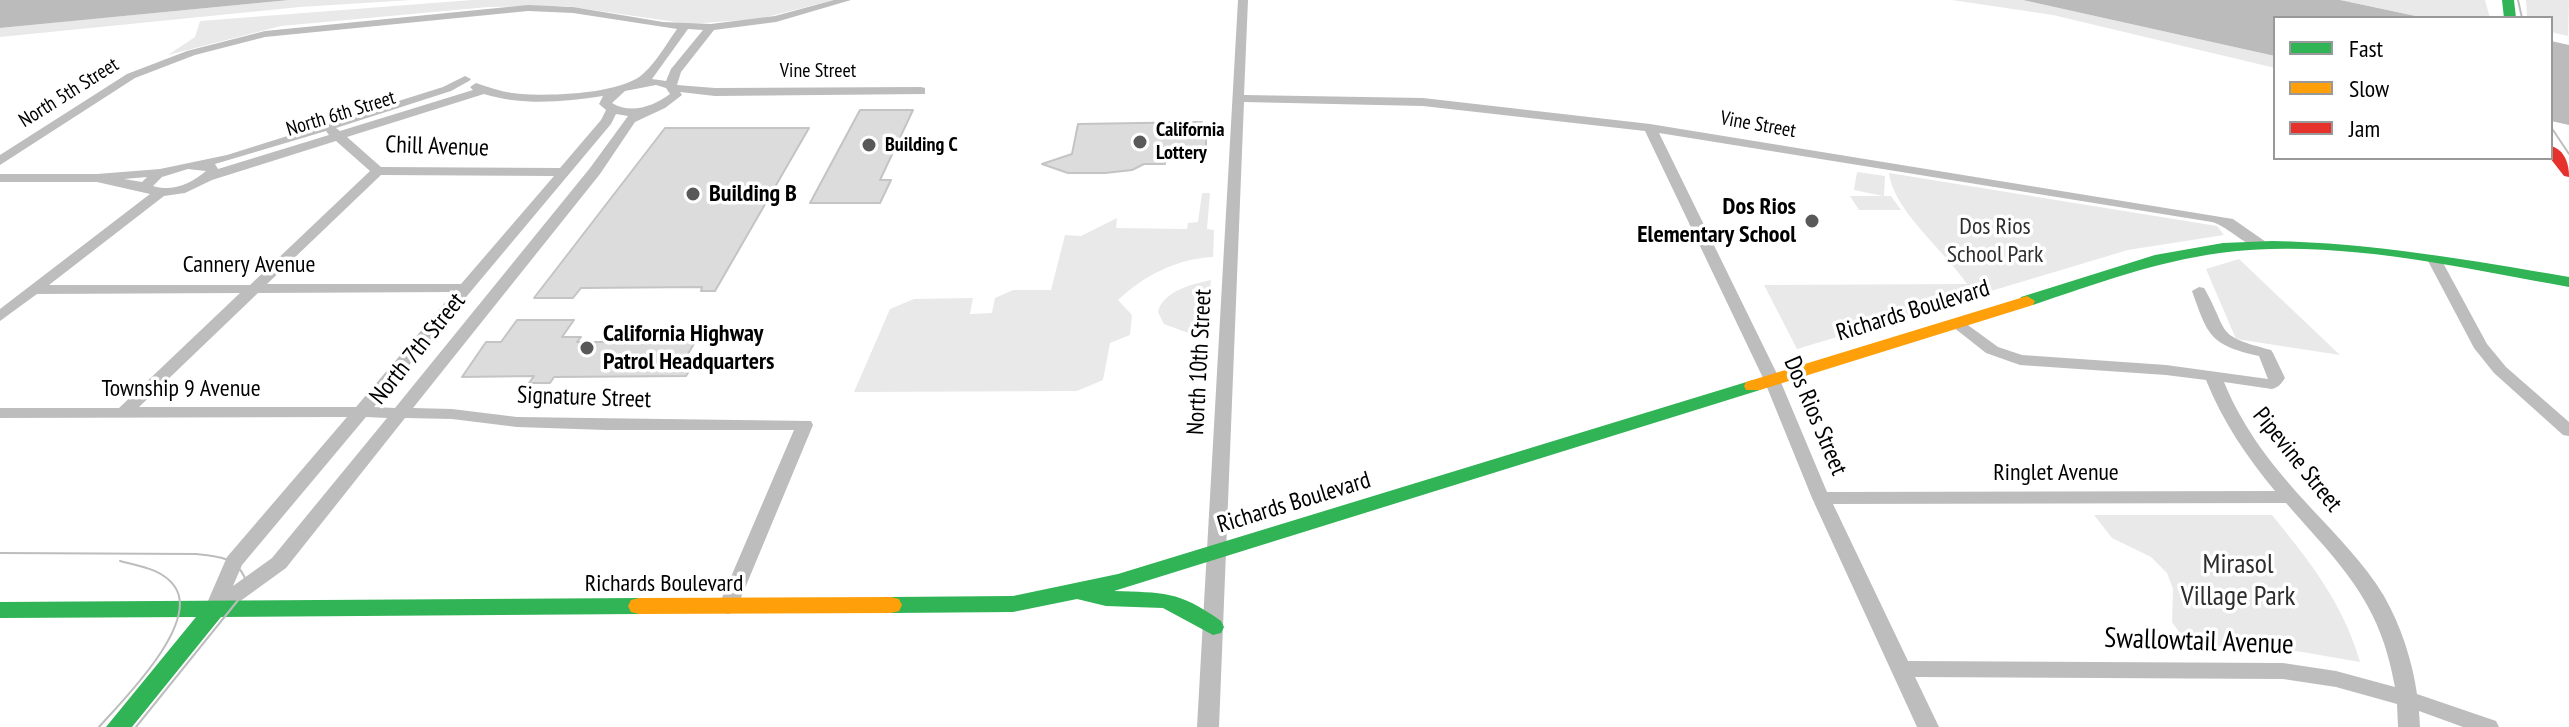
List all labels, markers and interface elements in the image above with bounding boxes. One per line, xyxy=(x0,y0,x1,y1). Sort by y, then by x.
legend xyxy=(2273,16,2553,160)
text: Fast xyxy=(2349,33,2383,64)
street label: North 5th Street xyxy=(15,53,123,133)
street label: Vine Street xyxy=(780,59,856,83)
text: Slow xyxy=(2349,73,2389,104)
street label: North 6th Street xyxy=(284,86,398,142)
street label: Vine Street xyxy=(1718,107,1798,143)
text: Jam xyxy=(2349,113,2380,144)
place label: California Lottery xyxy=(1156,118,1224,165)
street label: Chill Avenue xyxy=(385,131,489,163)
place label: Building C xyxy=(885,133,958,157)
marker: California Lottery xyxy=(1131,133,1149,151)
marker: Building C xyxy=(860,136,878,154)
place label: Building B xyxy=(709,180,797,208)
marker: Building B xyxy=(684,185,702,203)
place label: Dos Rios Elementary School xyxy=(1637,193,1796,249)
marker: Dos Rios Elementary School xyxy=(1803,212,1821,230)
park label: Dos Rios School Park xyxy=(1947,213,2043,269)
street label: Cannery Avenue xyxy=(183,251,315,279)
street label: Richards Boulevard xyxy=(1833,274,1993,348)
street label: North 7th Street xyxy=(364,287,472,411)
street label: North 10th Street xyxy=(1182,288,1218,436)
place label: California Highway Patrol Headquarters xyxy=(603,320,774,376)
marker: California Highway Patrol Headquarters xyxy=(578,339,596,357)
street label: Dos Rios Street xyxy=(1777,352,1853,480)
street label: Township 9 Avenue xyxy=(101,375,261,403)
street label: Signature Street xyxy=(516,381,652,415)
street label: Pipevine Street xyxy=(2246,402,2348,518)
street label: Ringlet Avenue xyxy=(1993,459,2119,487)
street label: Richards Boulevard xyxy=(1214,466,1374,540)
park label: Mirasol Village Park xyxy=(2181,548,2295,614)
street label: Richards Boulevard xyxy=(585,570,743,598)
street label: Swallowtail Avenue xyxy=(2104,622,2294,662)

